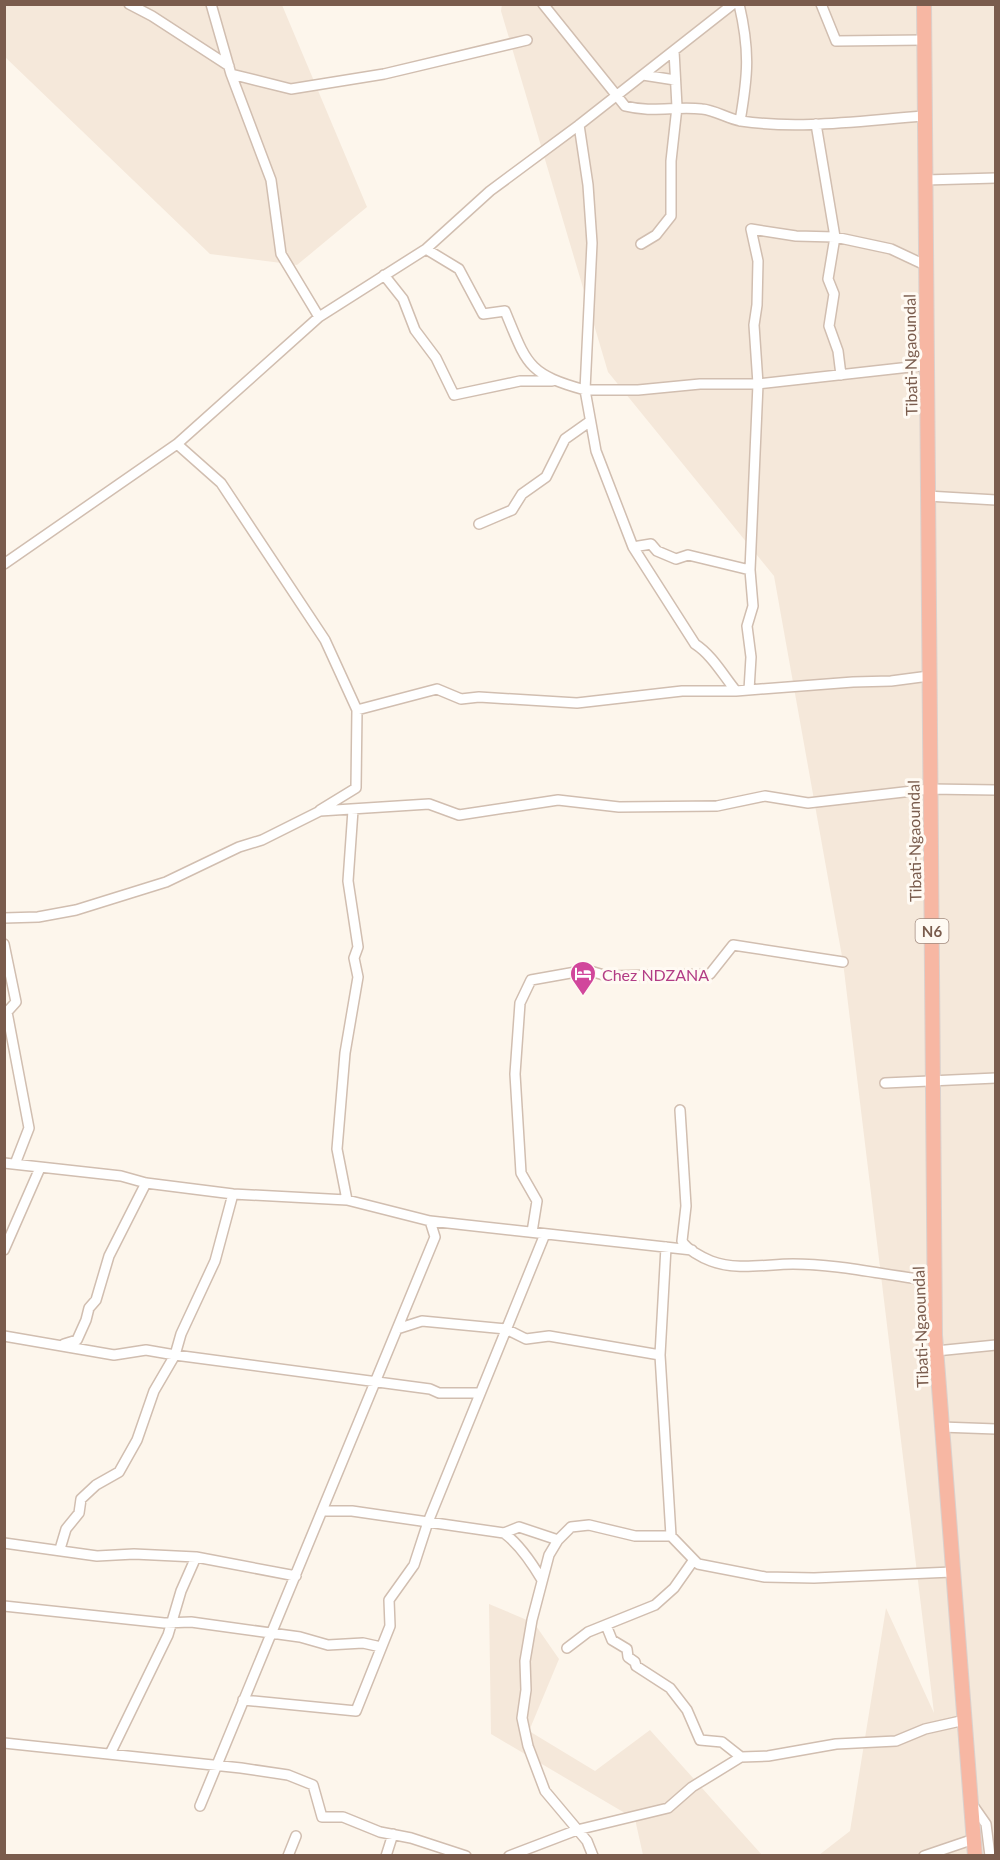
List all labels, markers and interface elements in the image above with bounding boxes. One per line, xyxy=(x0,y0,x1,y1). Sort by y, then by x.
street label: Tibati-Ngaoundal xyxy=(899,294,921,416)
street label: Tibati-Ngaoundal xyxy=(903,780,925,902)
road number: N6 xyxy=(916,919,948,943)
hotel icon: Chez NDZANA xyxy=(568,959,598,997)
place label: Chez NDZANA xyxy=(602,965,709,984)
street label: Tibati-Ngaoundal xyxy=(908,1266,932,1388)

